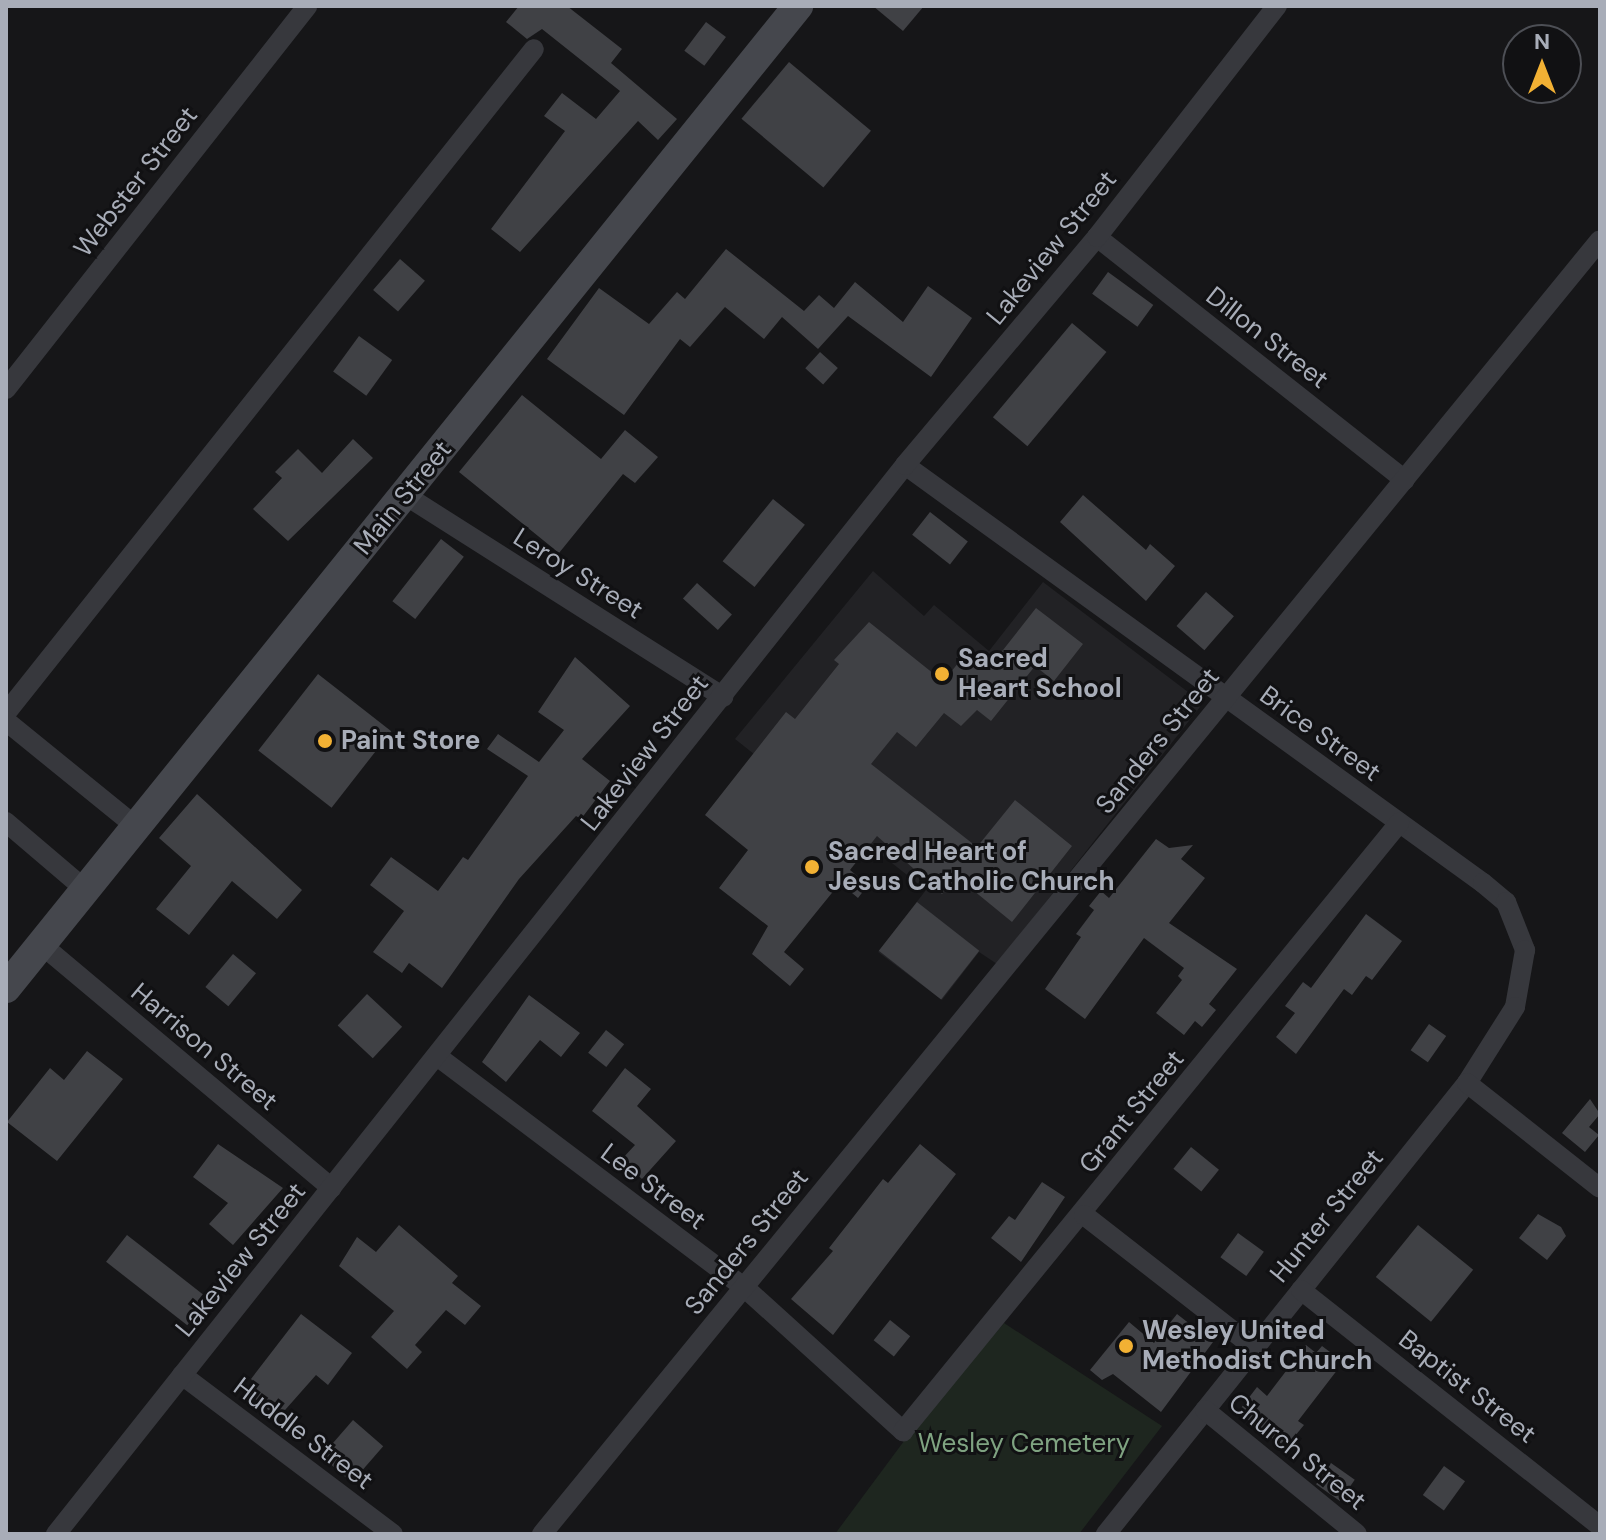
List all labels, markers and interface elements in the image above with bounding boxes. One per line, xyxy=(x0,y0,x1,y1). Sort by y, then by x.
north arrow xyxy=(1502,24,1582,104)
text: N xyxy=(1534,27,1550,56)
street label: Webster Street xyxy=(68,101,204,263)
street label: Lakeview Street xyxy=(980,165,1124,331)
street label: Dillon Street xyxy=(1200,281,1334,395)
street label: Main Street xyxy=(348,435,458,561)
street label: Leroy Street xyxy=(508,522,648,626)
place label: Sacred Heart School xyxy=(958,643,1122,704)
street label: Sanders Street xyxy=(1090,662,1226,820)
marker: Sacred Heart School xyxy=(933,665,951,683)
street label: Lakeview Street xyxy=(575,669,715,837)
street label: Brice Street xyxy=(1253,680,1387,788)
place label: Paint Store xyxy=(341,725,480,757)
marker: Paint Store xyxy=(316,732,334,750)
place label: Sacred Heart of Jesus Catholic Church xyxy=(828,836,1114,898)
marker: Sacred Heart of Jesus Catholic Church xyxy=(803,858,821,876)
street label: Harrison Street xyxy=(125,977,283,1117)
street label: Grant Street xyxy=(1073,1044,1191,1180)
street label: Lee Street xyxy=(594,1137,712,1237)
street label: Hunter Street xyxy=(1264,1143,1390,1289)
street label: Sanders Street xyxy=(679,1163,815,1321)
street label: Lakeview Street xyxy=(169,1177,313,1343)
place label: Wesley United Methodist Church xyxy=(1142,1315,1372,1376)
street label: Baptist Street xyxy=(1392,1324,1542,1450)
marker: Wesley United Methodist Church xyxy=(1117,1337,1135,1355)
street label: Huddle Street xyxy=(227,1371,379,1497)
street label: Church Street xyxy=(1222,1387,1372,1517)
park label: Wesley Cemetery xyxy=(918,1428,1130,1460)

